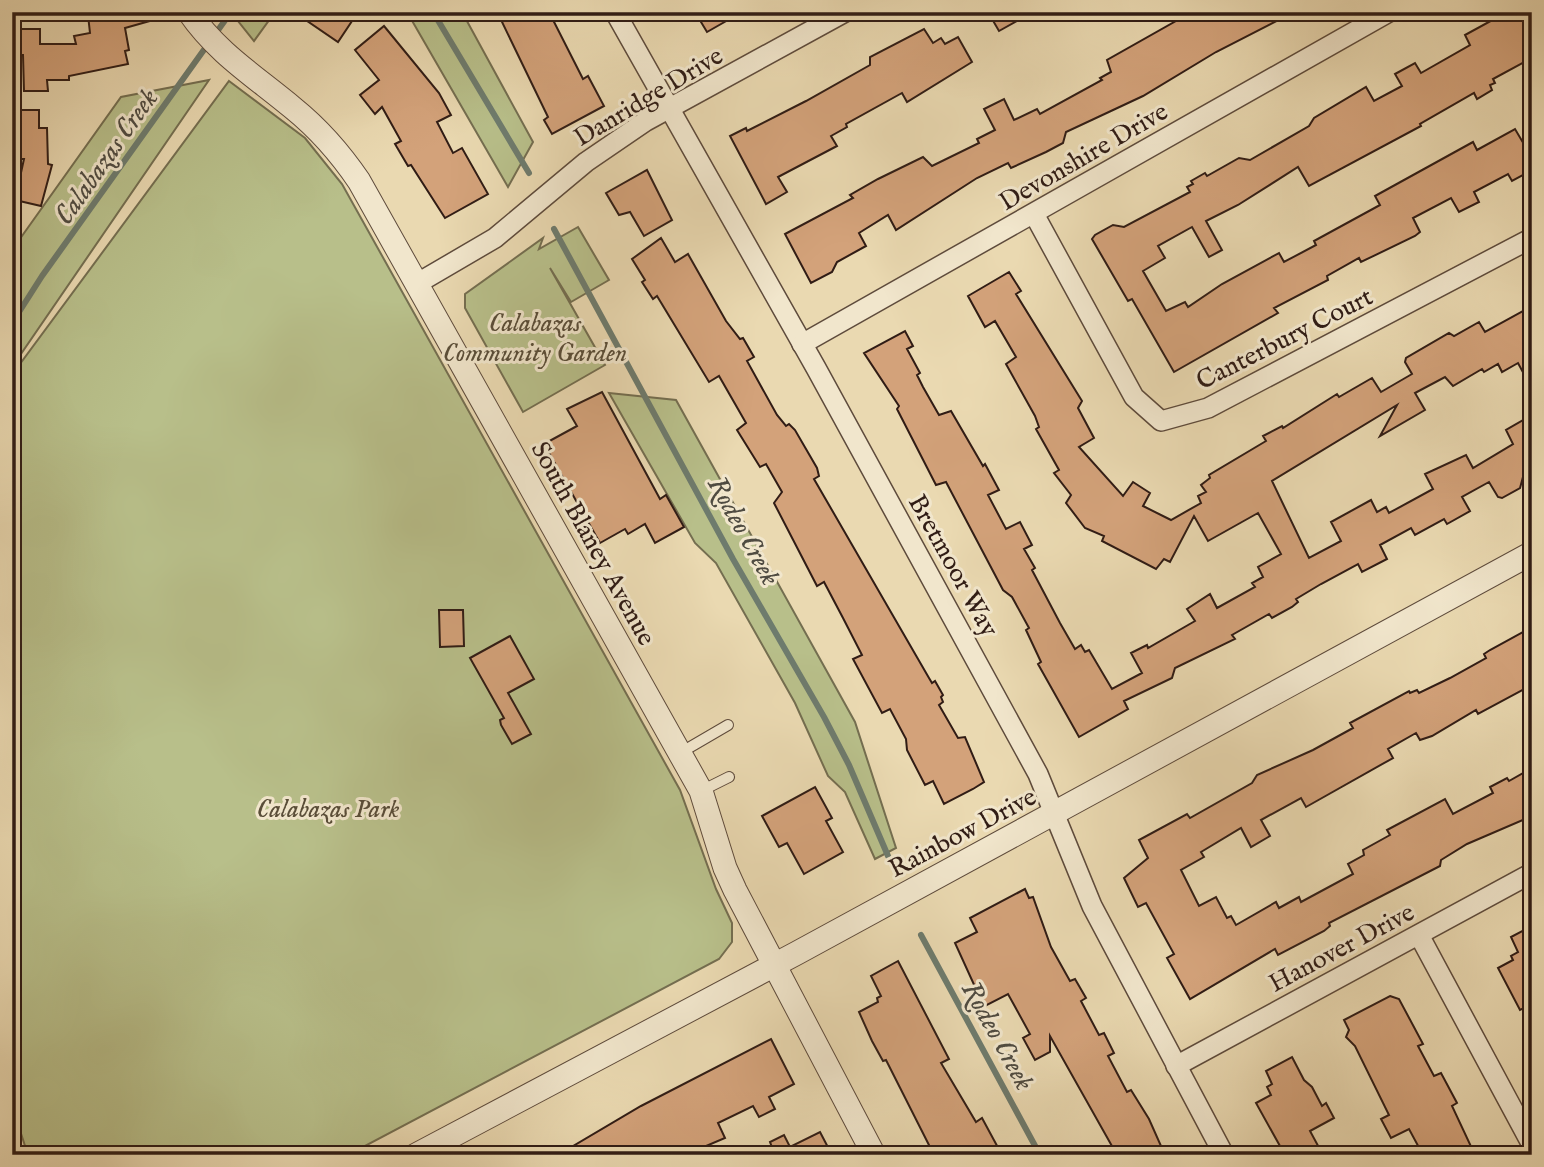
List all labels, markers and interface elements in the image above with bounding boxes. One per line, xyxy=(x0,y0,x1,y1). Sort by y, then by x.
street label: Danridge Drive xyxy=(568,40,730,155)
water label: Calabazas Creek xyxy=(47,83,167,232)
street label: Devonshire Drive xyxy=(993,96,1174,219)
street label: Canterbury Court xyxy=(1191,281,1379,398)
park label: Calabazas Community Garden xyxy=(443,307,627,370)
street label: South Blaney Avenue xyxy=(523,436,663,652)
water label: Rodeo Creek xyxy=(699,470,787,592)
street label: Bretmoor Way xyxy=(900,489,1005,643)
street label: Rainbow Drive xyxy=(883,781,1042,886)
park label: Calabazas Park xyxy=(257,793,400,826)
street label: Hanover Drive xyxy=(1263,896,1420,1001)
water label: Rodeo Creek xyxy=(953,975,1041,1097)

